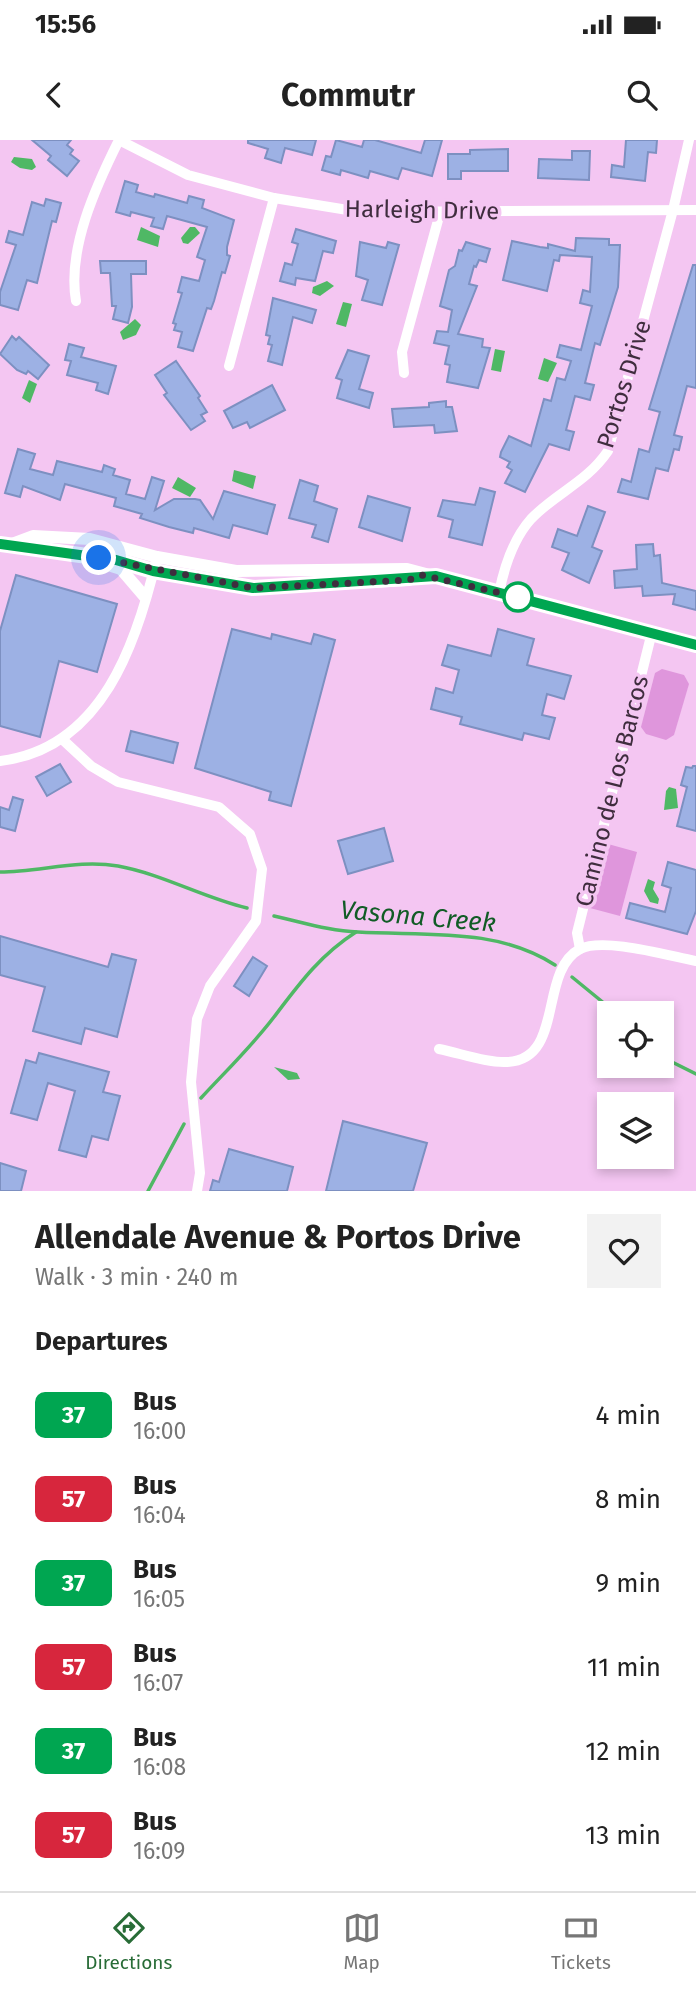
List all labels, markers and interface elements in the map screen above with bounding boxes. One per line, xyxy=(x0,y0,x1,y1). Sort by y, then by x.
text: 15:56 xyxy=(35,9,96,40)
icon: back xyxy=(35,76,73,114)
text: Commutr xyxy=(281,76,415,114)
icon: search xyxy=(623,76,661,114)
street label: Harleigh Drive xyxy=(344,195,500,225)
street label: Portos Drive xyxy=(591,316,657,452)
your location xyxy=(81,540,116,575)
unlabelled marker xyxy=(503,582,533,612)
street label: Camino de Los Barcos xyxy=(570,673,654,909)
water label: Vasona Creek xyxy=(339,894,497,939)
map controls xyxy=(597,1001,674,1169)
button: locate xyxy=(597,1001,674,1078)
button: layers xyxy=(597,1092,674,1169)
button: heart xyxy=(587,1214,661,1288)
text: Allendale Avenue & Portos Drive xyxy=(35,1217,521,1257)
text: Walk · 3 min · 240 m xyxy=(35,1263,238,1291)
text: Departures xyxy=(35,1326,168,1357)
text: Bus xyxy=(133,1386,176,1417)
text: 4 min xyxy=(595,1400,661,1431)
text: 37 xyxy=(62,1401,85,1429)
text: 16:00 xyxy=(133,1417,186,1445)
text: Bus xyxy=(133,1470,176,1501)
text: 8 min xyxy=(595,1484,661,1515)
text: 57 xyxy=(62,1485,85,1513)
text: 16:04 xyxy=(133,1501,186,1529)
text: Bus xyxy=(133,1554,176,1585)
text: 9 min xyxy=(596,1568,661,1599)
text: 37 xyxy=(62,1569,85,1597)
text: 16:05 xyxy=(133,1585,185,1613)
text: Bus xyxy=(133,1638,176,1669)
text: 11 min xyxy=(587,1652,661,1683)
text: 57 xyxy=(62,1653,85,1681)
text: 16:07 xyxy=(133,1669,183,1697)
text: Bus xyxy=(133,1722,176,1753)
text: 12 min xyxy=(585,1736,661,1767)
text: 37 xyxy=(62,1737,85,1765)
text: 16:08 xyxy=(133,1753,186,1781)
text: Bus xyxy=(133,1806,176,1837)
text: 13 min xyxy=(585,1820,661,1851)
text: 57 xyxy=(62,1821,85,1849)
text: 16:09 xyxy=(133,1837,185,1865)
tab: Directions xyxy=(85,1909,172,1974)
tab: Map xyxy=(343,1909,381,1974)
tab: Tickets xyxy=(551,1909,611,1974)

